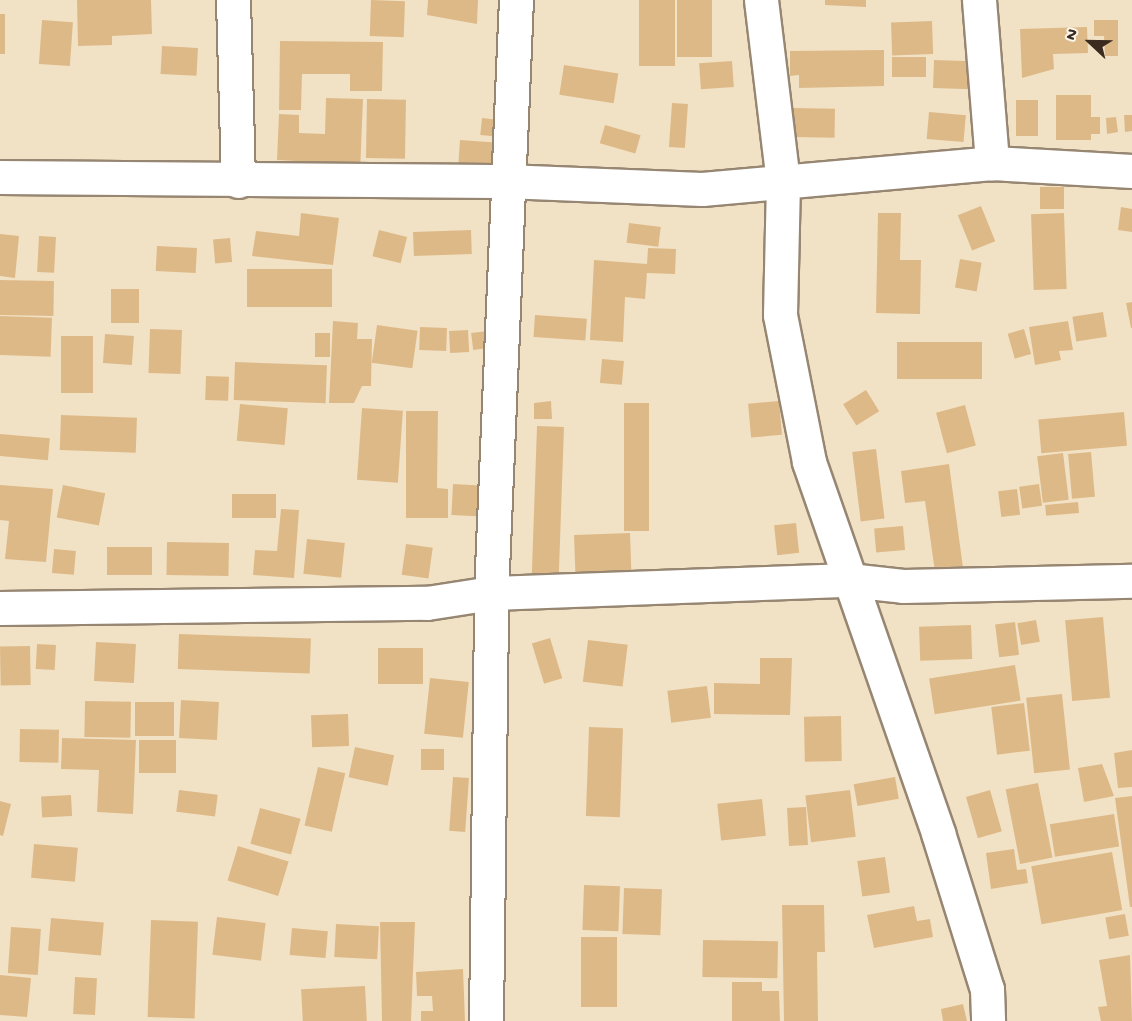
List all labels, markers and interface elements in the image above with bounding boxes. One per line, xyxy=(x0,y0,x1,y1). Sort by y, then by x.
north arrow xyxy=(1060,12,1120,72)
text: N xyxy=(1062,27,1084,43)

